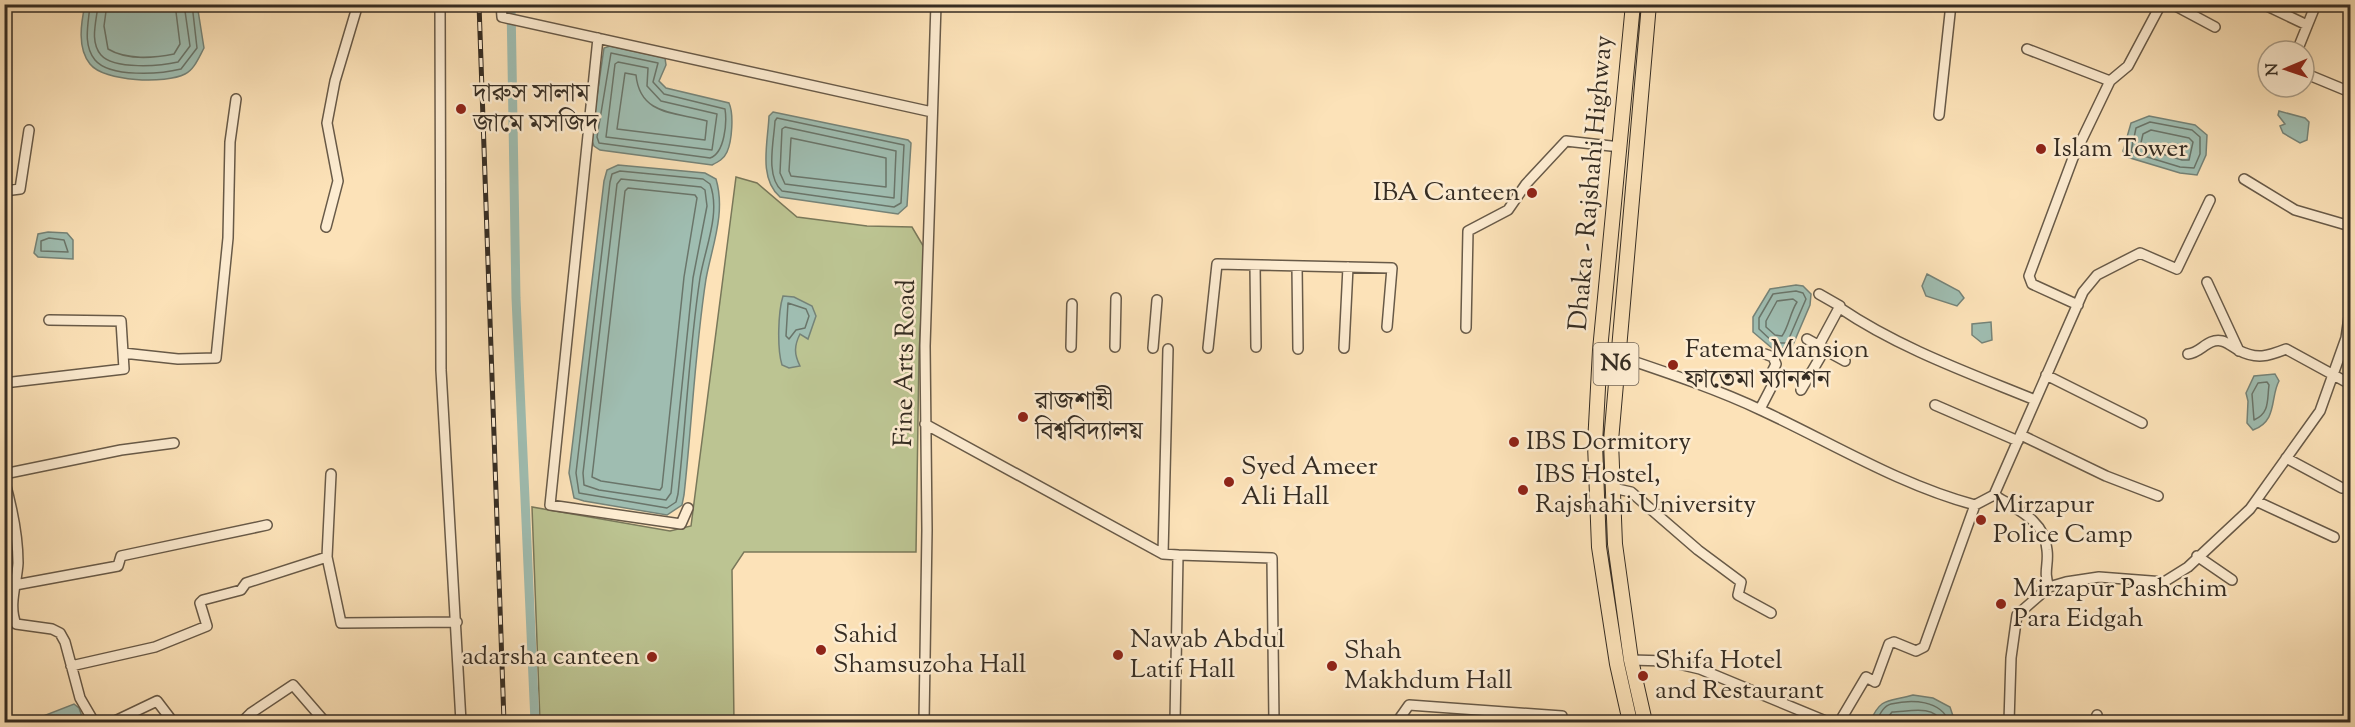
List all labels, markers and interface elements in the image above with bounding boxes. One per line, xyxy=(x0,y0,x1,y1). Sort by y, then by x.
street label: Dhaka - Rajshahi Highway xyxy=(1561,34,1623,332)
north arrow xyxy=(2256,39,2316,99)
text: N xyxy=(2262,62,2285,76)
place label: দারুস সালাম জামে মসজিদ xyxy=(472,76,600,143)
marker: দারুস সালাম জামে মসজিদ xyxy=(454,102,468,116)
place label: Islam Tower xyxy=(2053,131,2188,168)
marker: Islam Tower xyxy=(2034,142,2048,156)
place label: IBA Canteen xyxy=(1373,175,1520,212)
marker: IBA Canteen xyxy=(1525,186,1539,200)
street label: Fine Arts Road xyxy=(886,279,926,447)
place label: Fatema Mansion ফাতেমা ম্যানশন xyxy=(1684,332,1869,399)
road number: N6 xyxy=(1594,343,1638,385)
marker: Fatema Mansion ফাতেমা ম্যানশন xyxy=(1666,358,1680,372)
place label: রাজশাহী বিশ্ববিদ্যালয় xyxy=(1034,384,1144,451)
marker: রাজশাহী বিশ্ববিদ্যালয় xyxy=(1016,410,1030,424)
place label: IBS Dormitory xyxy=(1526,424,1691,461)
marker: IBS Dormitory xyxy=(1507,435,1521,449)
place label: Syed Ameer Ali Hall xyxy=(1241,449,1378,516)
place label: IBS Hostel, Rajshahi University xyxy=(1535,457,1756,524)
marker: Syed Ameer Ali Hall xyxy=(1222,475,1236,489)
marker: IBS Hostel, Rajshahi University xyxy=(1516,483,1530,497)
place label: Mirzapur Police Camp xyxy=(1993,487,2133,554)
marker: Mirzapur Police Camp xyxy=(1974,513,1988,527)
place label: Mirzapur Pashchim Para Eidgah xyxy=(2013,571,2227,638)
marker: Mirzapur Pashchim Para Eidgah xyxy=(1994,597,2008,611)
place label: Sahid Shamsuzoha Hall xyxy=(833,617,1026,684)
place label: Nawab Abdul Latif Hall xyxy=(1130,622,1285,689)
place label: Shah Makhdum Hall xyxy=(1344,633,1513,700)
place label: adarsha canteen xyxy=(462,639,640,676)
marker: Sahid Shamsuzoha Hall xyxy=(814,643,828,657)
place label: Shifa Hotel and Restaurant xyxy=(1655,643,1824,710)
marker: Nawab Abdul Latif Hall xyxy=(1111,648,1125,662)
marker: adarsha canteen xyxy=(645,650,659,664)
marker: Shah Makhdum Hall xyxy=(1325,659,1339,673)
marker: Shifa Hotel and Restaurant xyxy=(1636,669,1650,683)

